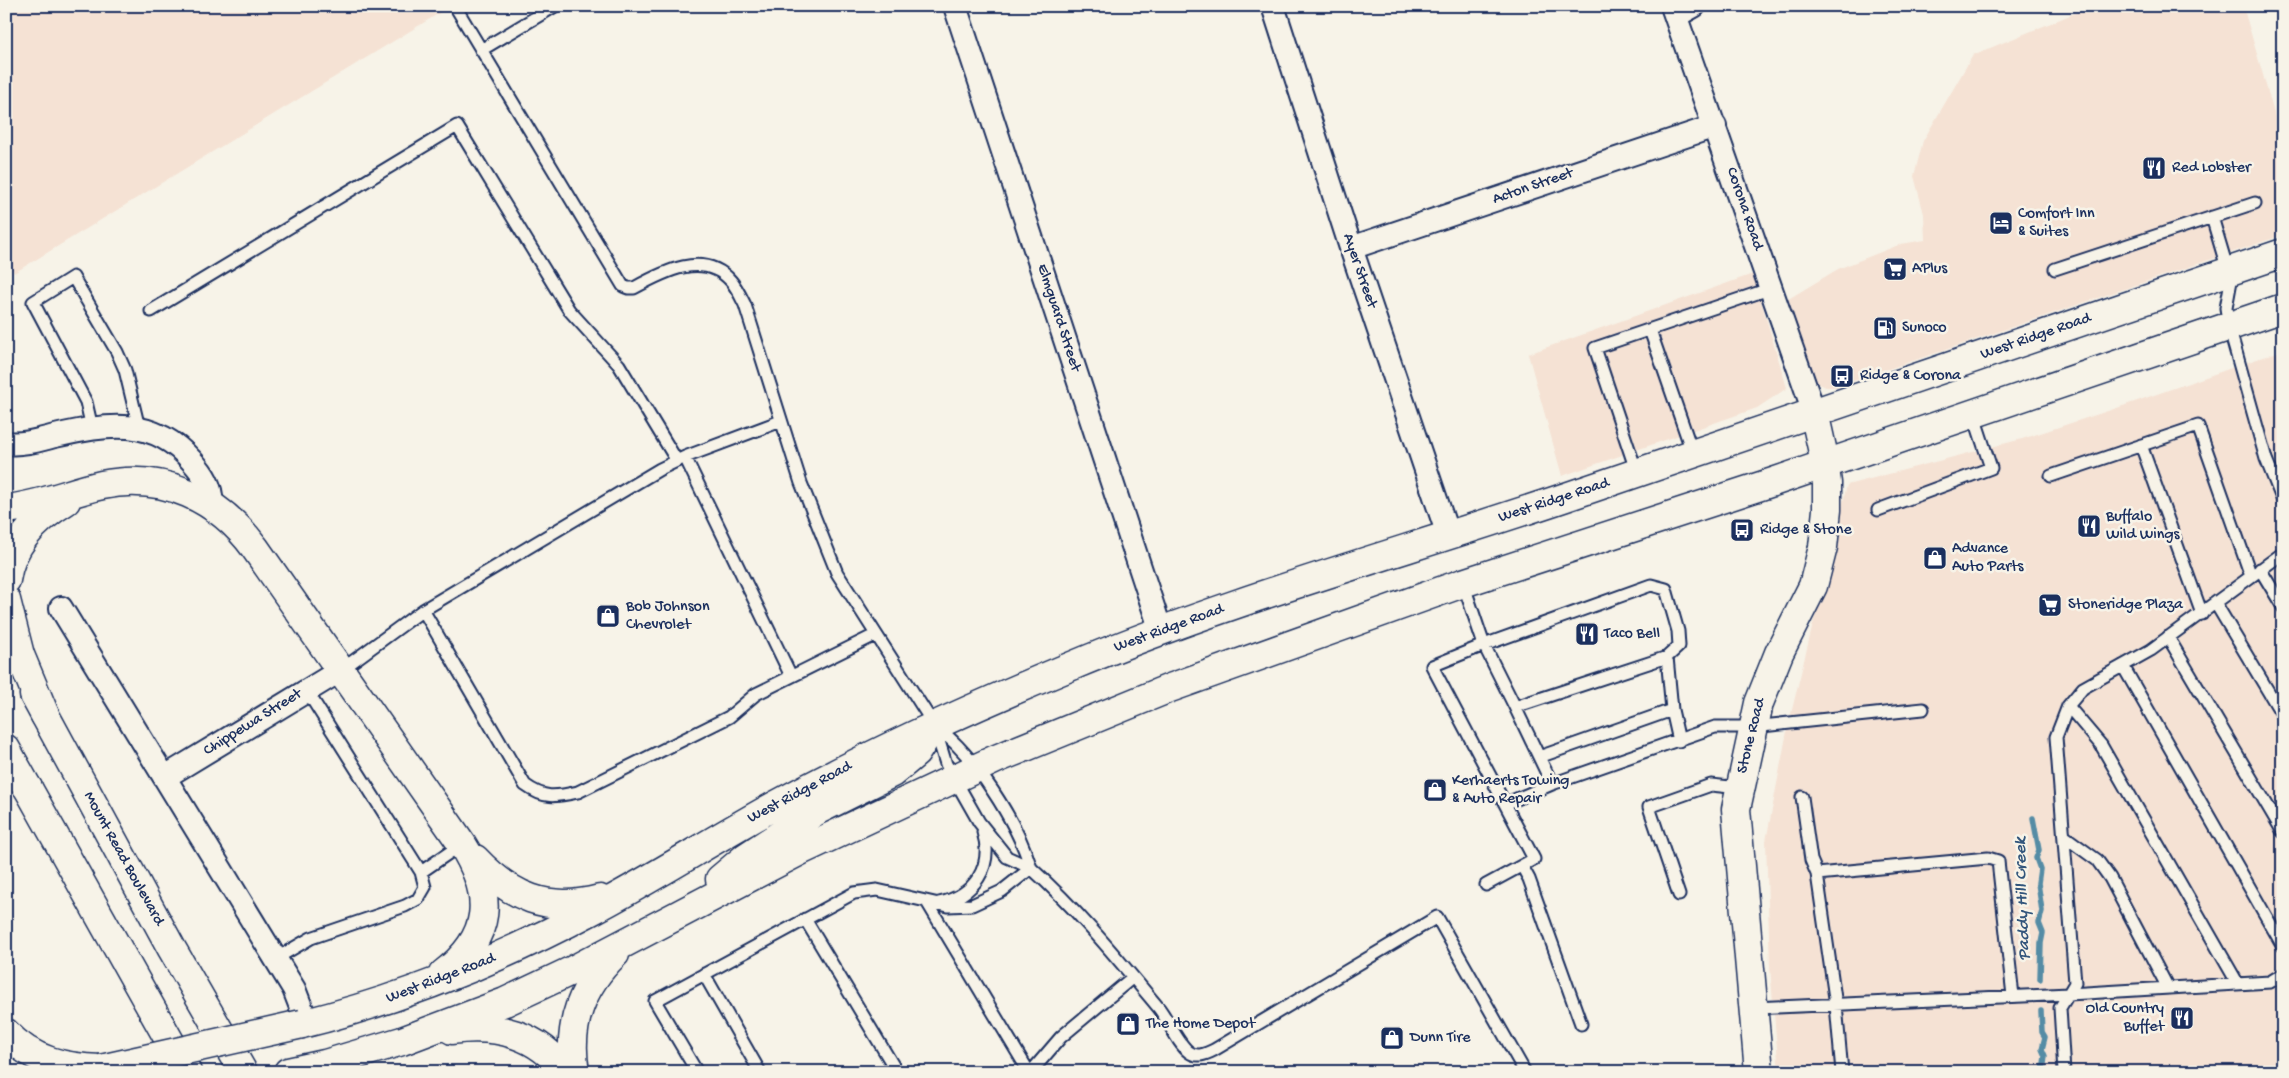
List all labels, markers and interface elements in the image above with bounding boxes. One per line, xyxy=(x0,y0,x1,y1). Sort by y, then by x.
restaurant icon: Red Lobster xyxy=(2141,155,2167,181)
place label: Red Lobster xyxy=(2172,159,2252,178)
street label: Acton Street xyxy=(1490,164,1577,210)
street label: Corona Road xyxy=(1721,165,1768,254)
place label: Comfort Inn & Suites xyxy=(2018,205,2095,242)
hotel icon: Comfort Inn & Suites xyxy=(1988,210,2014,236)
street label: Ayer Street xyxy=(1337,231,1381,312)
supermarket icon: APlus xyxy=(1882,256,1908,282)
place label: APlus xyxy=(1912,260,1948,279)
street label: Elmguard Street xyxy=(1032,262,1085,376)
street label: West Ridge Road xyxy=(1978,309,2095,365)
fuel station icon: Sunoco xyxy=(1872,315,1898,341)
place label: Sunoco xyxy=(1902,319,1947,338)
bus stop icon: Ridge & Corona xyxy=(1829,363,1855,389)
place label: Ridge & Corona xyxy=(1860,367,1962,386)
street label: West Ridge Road xyxy=(1496,474,1613,528)
place label: Buffalo Wild Wings xyxy=(2105,508,2181,545)
restaurant icon: Buffalo Wild Wings xyxy=(2076,513,2102,539)
bus stop icon: Ridge & Stone xyxy=(1729,517,1755,543)
place label: Ridge & Stone xyxy=(1760,521,1852,540)
place label: Advance Auto Parts xyxy=(1952,540,2024,577)
shop icon: Advance Auto Parts xyxy=(1922,545,1948,571)
supermarket icon: Stoneridge Plaza xyxy=(2037,592,2063,618)
place label: Stoneridge Plaza xyxy=(2068,596,2184,615)
place label: Bob Johnson Chevrolet xyxy=(625,598,710,635)
street label: West Ridge Road xyxy=(1112,600,1228,658)
shop icon: Bob Johnson Chevrolet xyxy=(595,603,621,629)
restaurant icon: Taco Bell xyxy=(1574,621,1600,647)
place label: Taco Bell xyxy=(1603,625,1660,644)
street label: Chippewa Street xyxy=(200,684,307,761)
street label: Stone Road xyxy=(1733,695,1771,776)
street label: West Ridge Road xyxy=(745,757,857,828)
place label: Kerhaerts Towing & Auto Repair xyxy=(1452,772,1569,809)
shop icon: Kerhaerts Towing & Auto Repair xyxy=(1422,777,1448,803)
street label: Mount Read Boulevard xyxy=(78,789,169,931)
water label: Paddy Hill Creek xyxy=(2010,835,2036,961)
street label: West Ridge Road xyxy=(384,949,500,1009)
place label: Old Country Buffet xyxy=(2086,1000,2165,1037)
restaurant icon: Old Country Buffet xyxy=(2169,1005,2195,1031)
shop icon: The Home Depot xyxy=(1115,1011,1141,1037)
place label: The Home Depot xyxy=(1145,1015,1257,1034)
shop icon: Dunn Tire xyxy=(1379,1025,1405,1051)
place label: Dunn Tire xyxy=(1409,1029,1471,1048)

